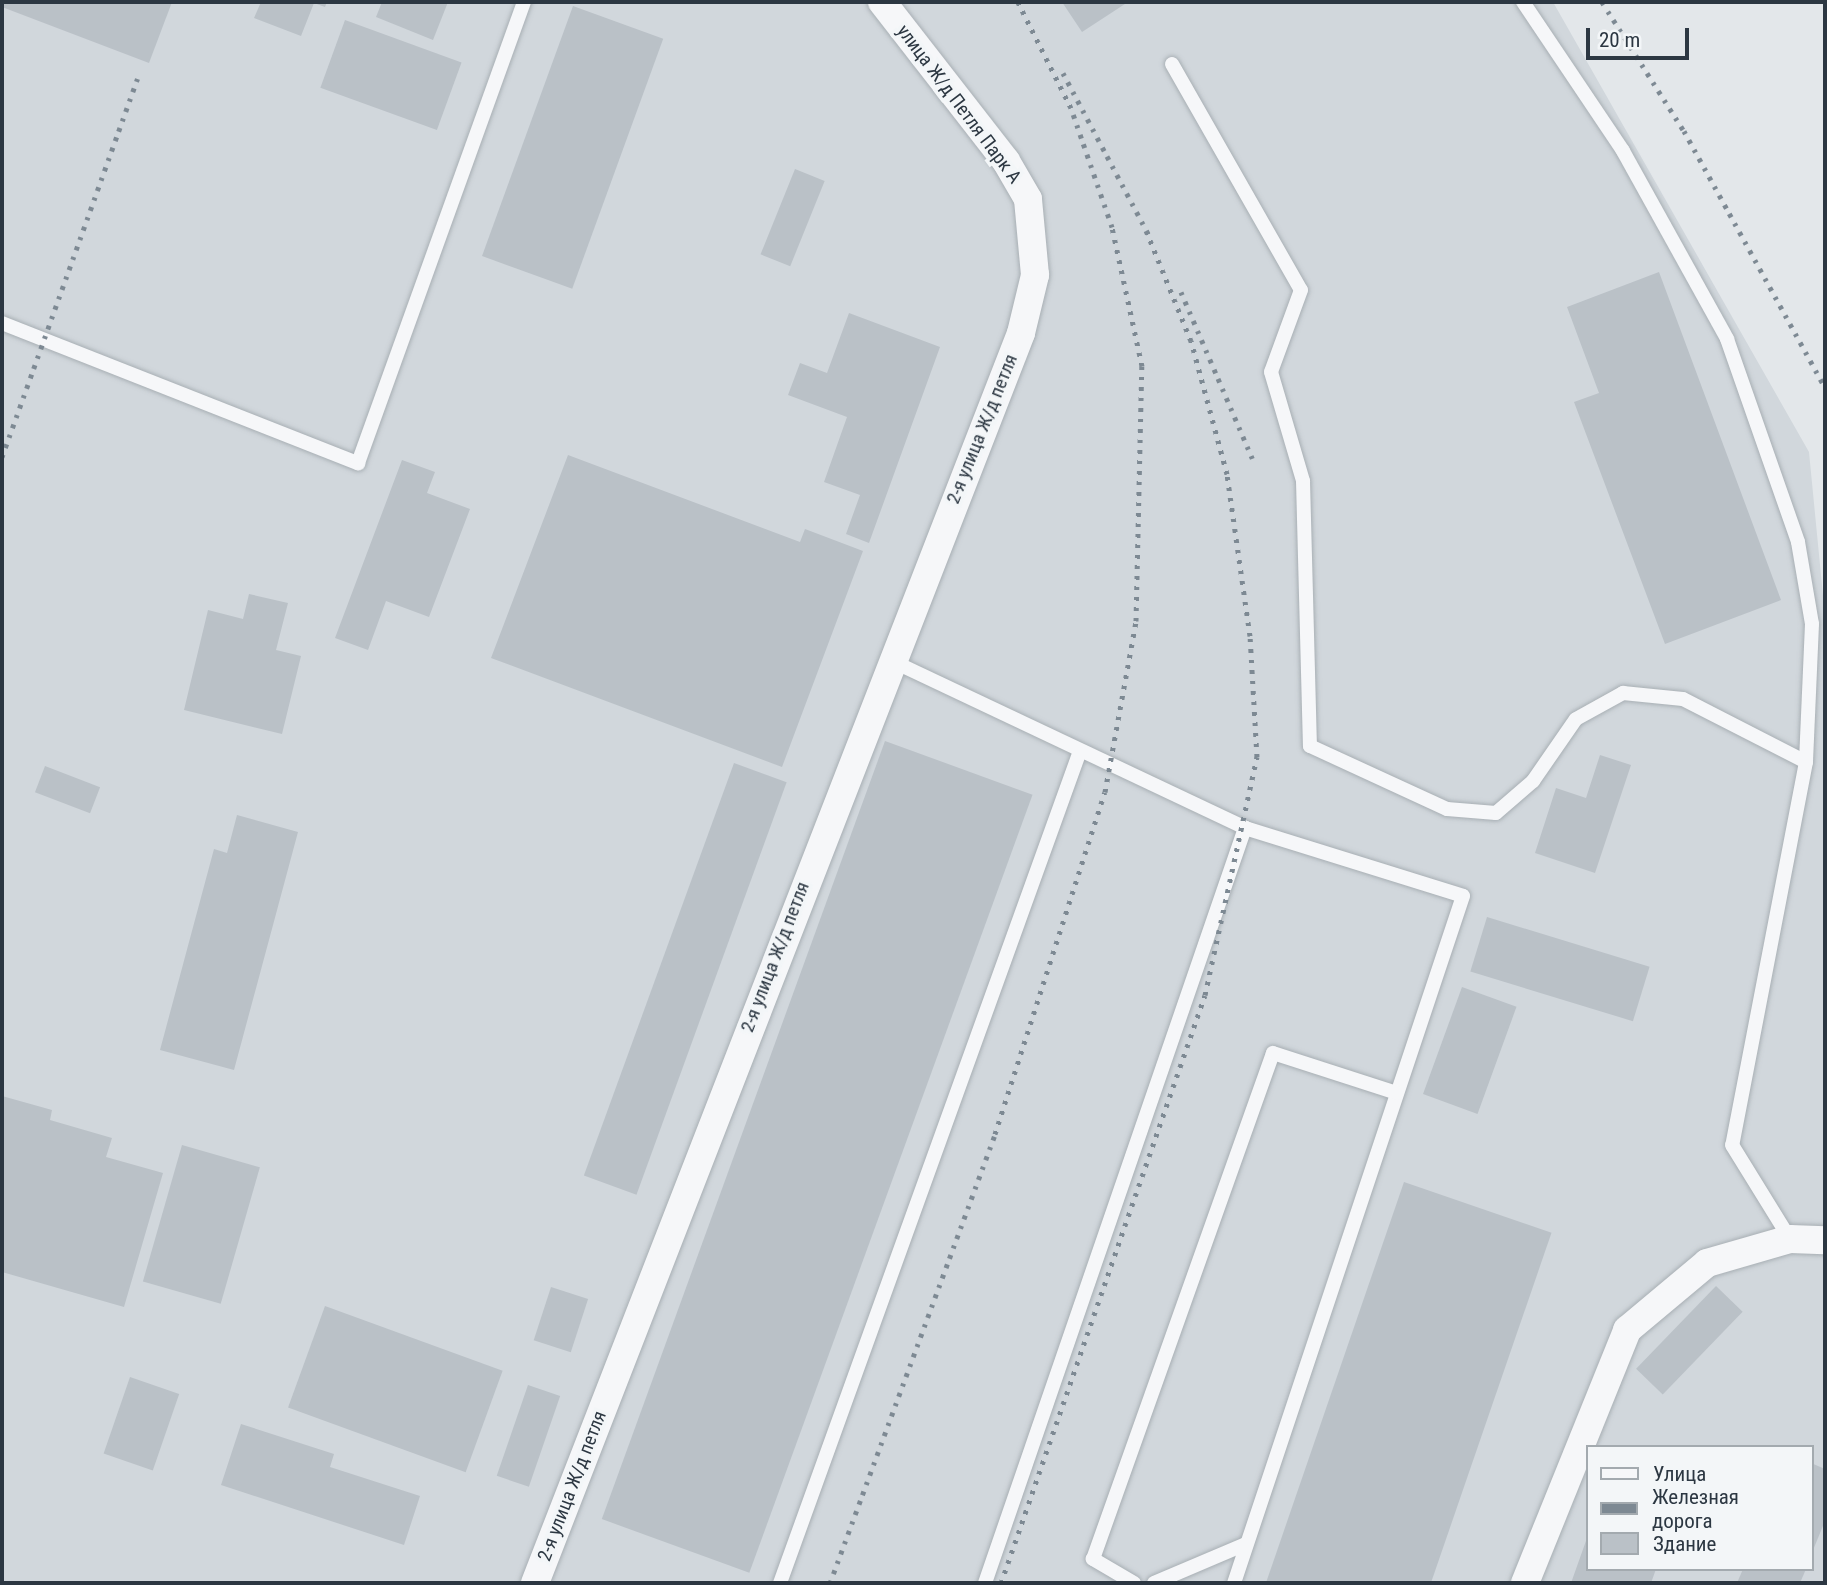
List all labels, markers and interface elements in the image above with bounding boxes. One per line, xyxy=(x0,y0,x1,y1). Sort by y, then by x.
scale bar xyxy=(1589,14,1692,58)
street label: улица Ж/д Петля Парк А xyxy=(892,20,1026,188)
text: 20 m xyxy=(1599,28,1640,52)
street label: 2-я улица Ж/д петля xyxy=(942,351,1022,507)
street label: 2-я улица Ж/д петля xyxy=(736,879,814,1035)
street label: 2-я улица Ж/д петля xyxy=(533,1408,611,1564)
legend xyxy=(1586,1445,1813,1571)
text: Улица xyxy=(1653,1462,1706,1486)
text: Железная дорога xyxy=(1652,1485,1739,1533)
text: Здание xyxy=(1653,1532,1716,1556)

